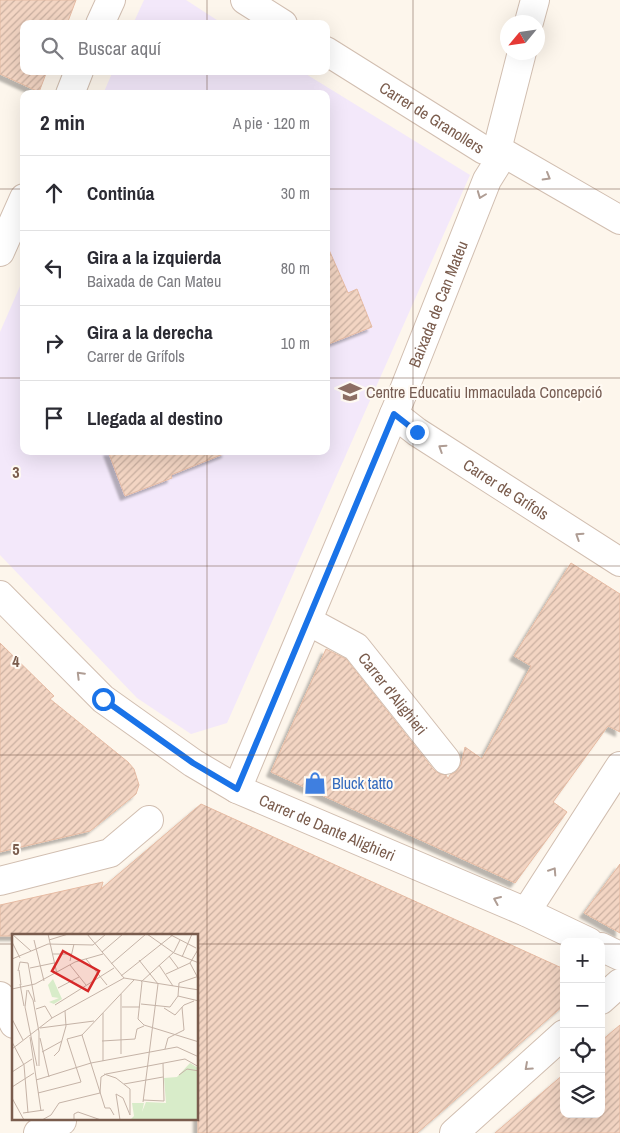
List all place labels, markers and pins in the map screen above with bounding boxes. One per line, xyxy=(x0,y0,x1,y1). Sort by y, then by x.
school or university icon: Centre Educatiu Immaculada Concepció xyxy=(337,379,363,405)
place label: Centre Educatiu Immaculada Concepció xyxy=(366,381,602,403)
shop icon: Bluck tatto xyxy=(302,770,328,796)
place label: Bluck tatto xyxy=(332,772,393,794)

